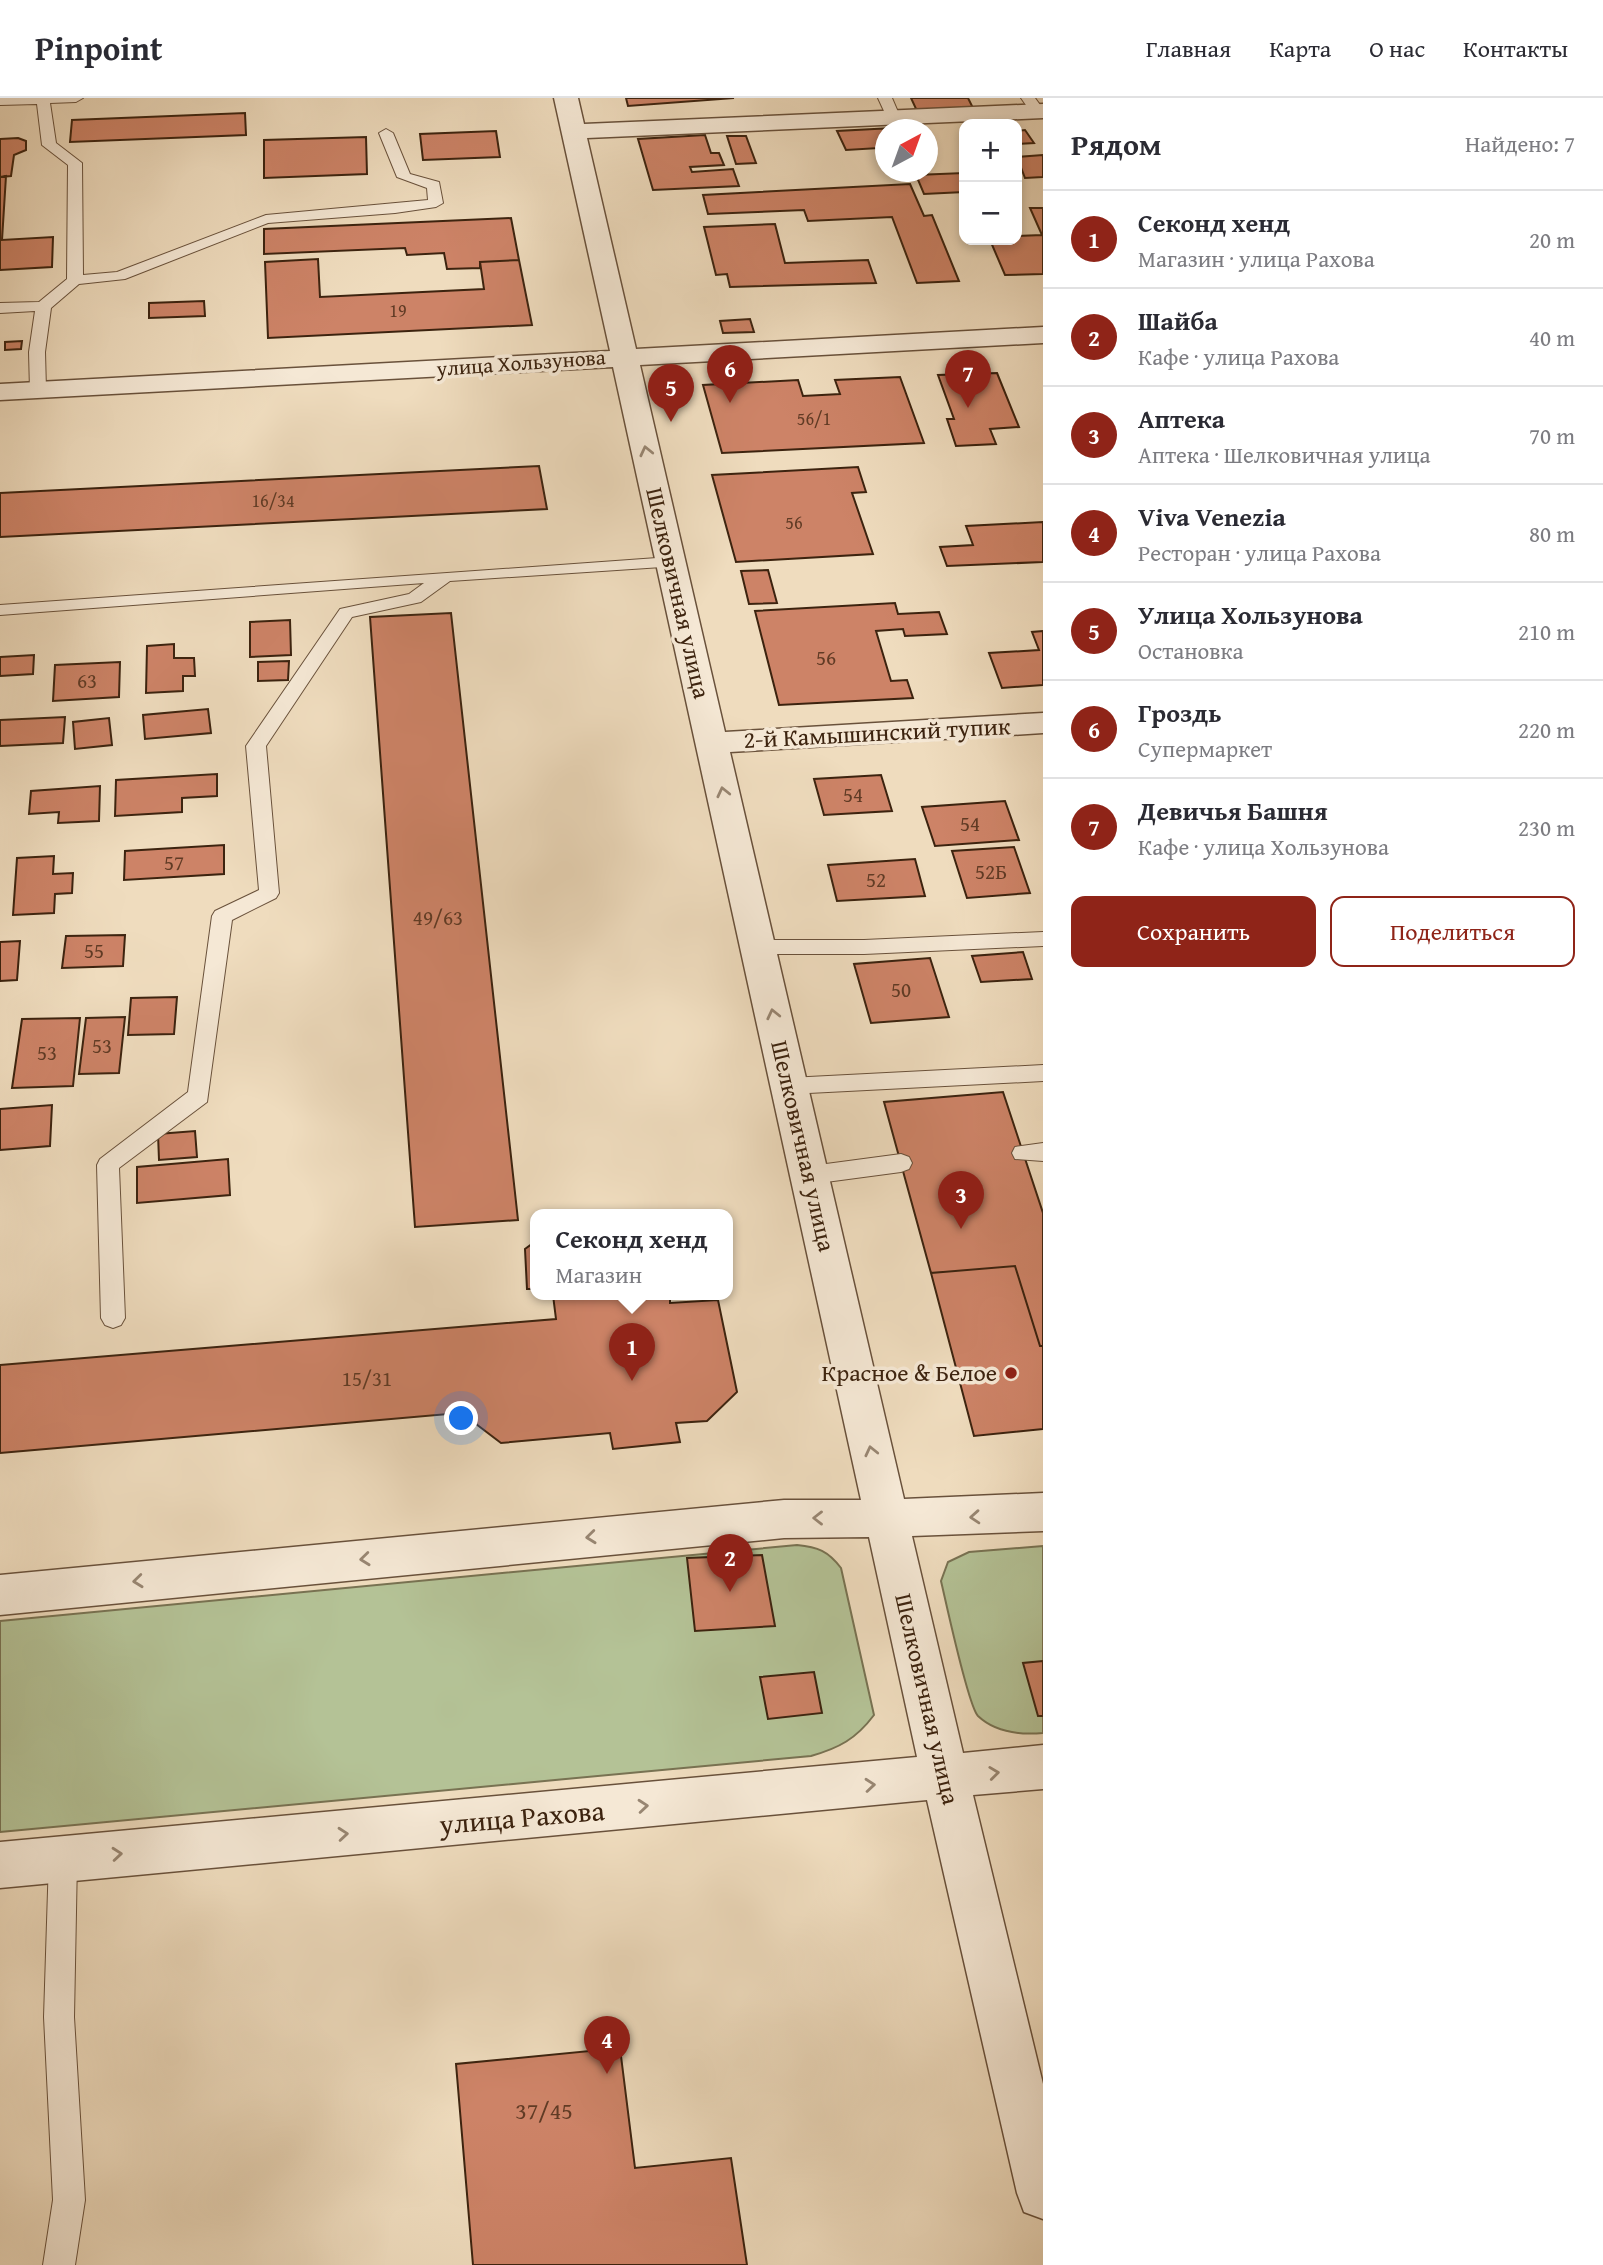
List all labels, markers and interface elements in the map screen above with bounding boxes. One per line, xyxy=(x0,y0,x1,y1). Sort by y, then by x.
text: Pinpoint xyxy=(35,24,162,72)
text: Главная xyxy=(1146,31,1231,66)
text: Карта xyxy=(1269,31,1331,66)
text: О нас xyxy=(1369,31,1425,66)
text: Контакты xyxy=(1463,31,1568,66)
north arrow xyxy=(875,119,938,182)
map controls xyxy=(959,119,1022,245)
button: + xyxy=(959,119,1022,182)
text: Рядом xyxy=(1071,122,1162,166)
text: Найдено: 7 xyxy=(1465,127,1575,160)
button: − xyxy=(959,182,1022,245)
text: Секонд хенд xyxy=(1138,203,1290,242)
text: 1 xyxy=(1088,223,1100,256)
text: 20 m xyxy=(1529,223,1575,256)
text: Магазин · улица Рахова xyxy=(1138,242,1375,275)
house number: 19 xyxy=(389,297,407,324)
text: Шайба xyxy=(1138,301,1218,340)
text: 2 xyxy=(1088,321,1100,354)
text: 40 m xyxy=(1529,321,1575,354)
text: Кафе · улица Рахова xyxy=(1138,340,1339,373)
street label: улица Хользунова xyxy=(434,341,607,384)
pin: 6 xyxy=(707,345,753,403)
pin: 7 xyxy=(945,350,991,408)
pin: 5 xyxy=(648,364,694,422)
text: Аптека xyxy=(1138,399,1225,438)
house number: 56/1 xyxy=(797,405,831,432)
text: 3 xyxy=(1088,419,1100,452)
text: 70 m xyxy=(1529,419,1575,452)
text: Аптека · Шелковичная улица xyxy=(1138,438,1431,471)
one-way arrow xyxy=(640,445,654,457)
street label: Шелковичная улица xyxy=(637,484,720,702)
house number: 16/34 xyxy=(251,487,295,514)
text: Viva Venezia xyxy=(1138,497,1286,536)
house number: 56 xyxy=(785,509,803,536)
text: 4 xyxy=(1088,517,1100,550)
text: 80 m xyxy=(1529,517,1575,550)
text: Ресторан · улица Рахова xyxy=(1138,536,1381,569)
text: Улица Хользунова xyxy=(1138,595,1363,634)
text: 5 xyxy=(1088,615,1100,648)
text: 210 m xyxy=(1518,615,1575,648)
text: Остановка xyxy=(1138,634,1244,667)
house number: 56 xyxy=(816,642,836,673)
house number: 63 xyxy=(77,665,97,696)
text: Гроздь xyxy=(1138,693,1222,732)
street label: 2-й Камышинский тупик xyxy=(743,708,1012,757)
text: 6 xyxy=(1088,713,1100,746)
text: 220 m xyxy=(1518,713,1575,746)
text: Супермаркет xyxy=(1138,732,1272,765)
house number: 54 xyxy=(843,779,863,810)
one-way arrow xyxy=(717,786,731,798)
text: Девичья Башня xyxy=(1138,791,1328,830)
house number: 54 xyxy=(960,808,980,839)
text: 7 xyxy=(1088,811,1100,844)
text: 230 m xyxy=(1518,811,1575,844)
text: Кафе · улица Хользунова xyxy=(1138,830,1389,863)
house number: 57 xyxy=(164,847,184,878)
house number: 52Б xyxy=(975,856,1007,887)
house number: 52 xyxy=(866,864,886,895)
button: Сохранить xyxy=(1071,896,1316,967)
button: Поделиться xyxy=(1330,896,1575,967)
house number: 49/63 xyxy=(413,902,463,933)
house number: 55 xyxy=(84,935,104,966)
house number: 50 xyxy=(891,974,911,1005)
one-way arrow xyxy=(767,1008,781,1020)
house number: 53 xyxy=(92,1030,112,1061)
house number: 53 xyxy=(37,1037,57,1068)
street label: Шелковичная улица xyxy=(762,1037,845,1255)
pin: 3 xyxy=(938,1171,984,1229)
popup xyxy=(530,1209,733,1300)
text: Секонд хенд xyxy=(555,1219,708,1258)
text: Магазин xyxy=(555,1258,642,1291)
pin: 1 xyxy=(609,1323,655,1381)
place label: Красное & Белое xyxy=(821,1355,997,1390)
house number: 15/31 xyxy=(342,1363,392,1394)
marker: Красное & Белое xyxy=(1003,1365,1019,1381)
your location xyxy=(444,1401,478,1435)
one-way arrow xyxy=(865,1445,879,1457)
one-way arrow xyxy=(969,1509,980,1524)
one-way arrow xyxy=(812,1510,823,1526)
one-way arrow xyxy=(585,1529,596,1544)
pin: 2 xyxy=(707,1534,753,1592)
one-way arrow xyxy=(359,1551,370,1566)
one-way arrow xyxy=(133,1573,144,1588)
street label: Шелковичная улица xyxy=(886,1590,969,1808)
one-way arrow xyxy=(988,1765,1000,1780)
one-way arrow xyxy=(864,1778,875,1793)
street label: улица Рахова xyxy=(437,1789,607,1844)
one-way arrow xyxy=(638,1799,649,1814)
one-way arrow xyxy=(338,1827,349,1842)
one-way arrow xyxy=(112,1847,123,1862)
pin: 4 xyxy=(584,2016,630,2074)
house number: 37/45 xyxy=(515,2093,573,2128)

